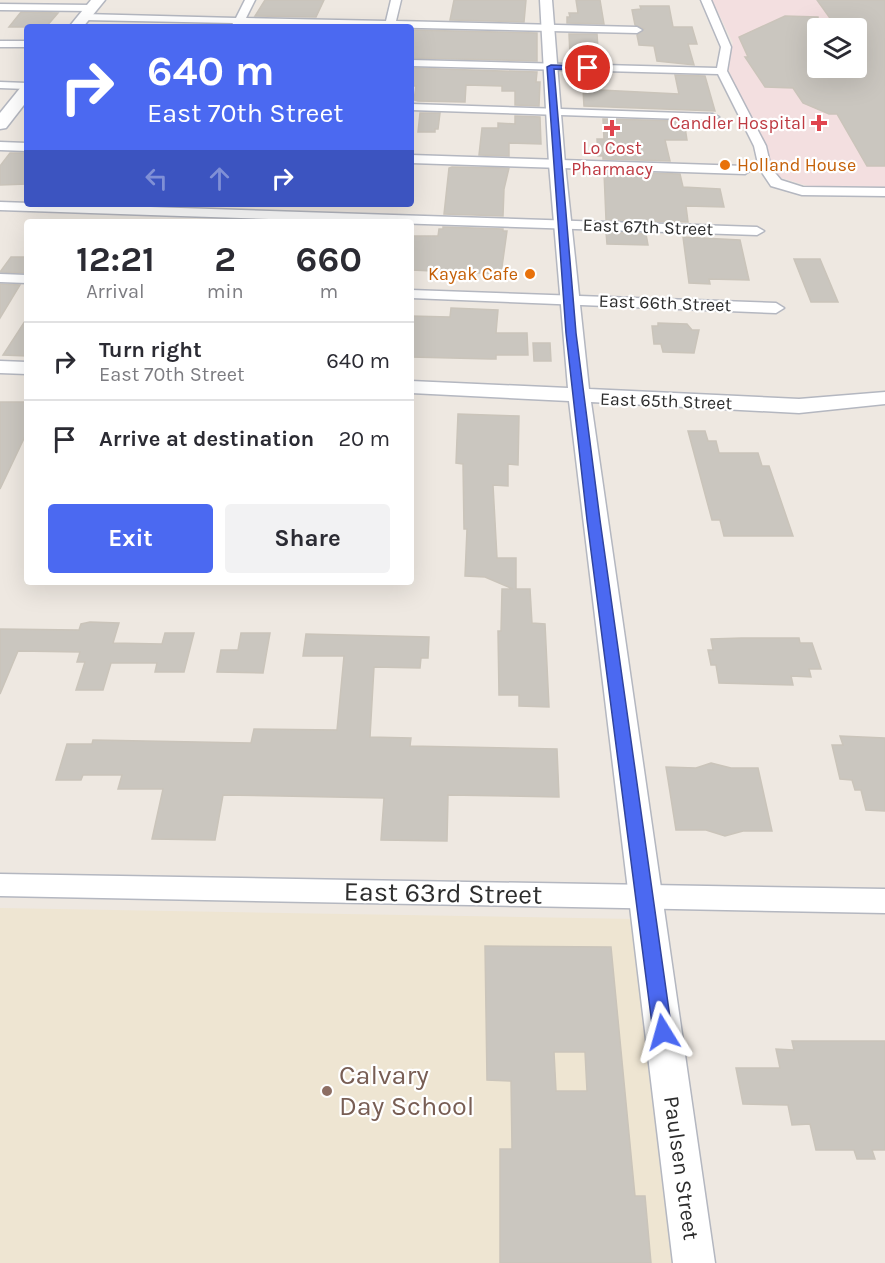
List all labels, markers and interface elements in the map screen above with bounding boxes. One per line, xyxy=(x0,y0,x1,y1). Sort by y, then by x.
map controls xyxy=(807,18,867,78)
button: layers xyxy=(807,18,867,78)
pin xyxy=(562,42,613,93)
text: 640 m xyxy=(147,46,275,96)
icon: right xyxy=(48,48,126,126)
icon: arrive xyxy=(571,51,604,84)
text: East 70th Street xyxy=(147,97,343,129)
place label: Candler Hospital xyxy=(670,112,806,134)
marker: Candler Hospital xyxy=(810,114,828,132)
marker: Lo Cost Pharmacy xyxy=(605,121,619,135)
place label: Lo Cost Pharmacy xyxy=(571,137,653,180)
place label: Holland House xyxy=(737,154,856,176)
marker: Holland House xyxy=(718,158,732,172)
icon: left xyxy=(140,162,173,195)
icon: ahead xyxy=(203,162,236,195)
icon: right xyxy=(266,162,299,195)
street label: East 67th Street xyxy=(582,214,714,240)
text: 12:21 xyxy=(76,238,155,280)
text: 2 xyxy=(214,238,236,280)
text: 660 xyxy=(296,238,362,280)
place label: Kayak Cafe xyxy=(428,263,518,285)
marker: Kayak Cafe xyxy=(523,267,537,281)
text: Arrival xyxy=(86,280,145,303)
text: min xyxy=(207,280,244,303)
text: m xyxy=(319,280,338,303)
street label: East 66th Street xyxy=(598,290,732,316)
text: Turn right xyxy=(99,337,202,363)
icon: right xyxy=(48,345,81,378)
text: 640 m xyxy=(326,348,390,374)
text: East 70th Street xyxy=(99,363,245,386)
street label: East 65th Street xyxy=(600,388,733,414)
icon: arrive xyxy=(48,423,81,456)
text: Arrive at destination xyxy=(99,426,314,452)
text: 20 m xyxy=(338,426,390,452)
button: Exit xyxy=(48,504,213,573)
button: Share xyxy=(225,504,390,573)
street label: East 63rd Street xyxy=(343,875,543,911)
position arrow xyxy=(631,1000,695,1064)
place label: Calvary Day School xyxy=(339,1059,474,1122)
marker: Calvary Day School xyxy=(320,1084,334,1098)
street label: Paulsen Street xyxy=(658,1094,704,1242)

